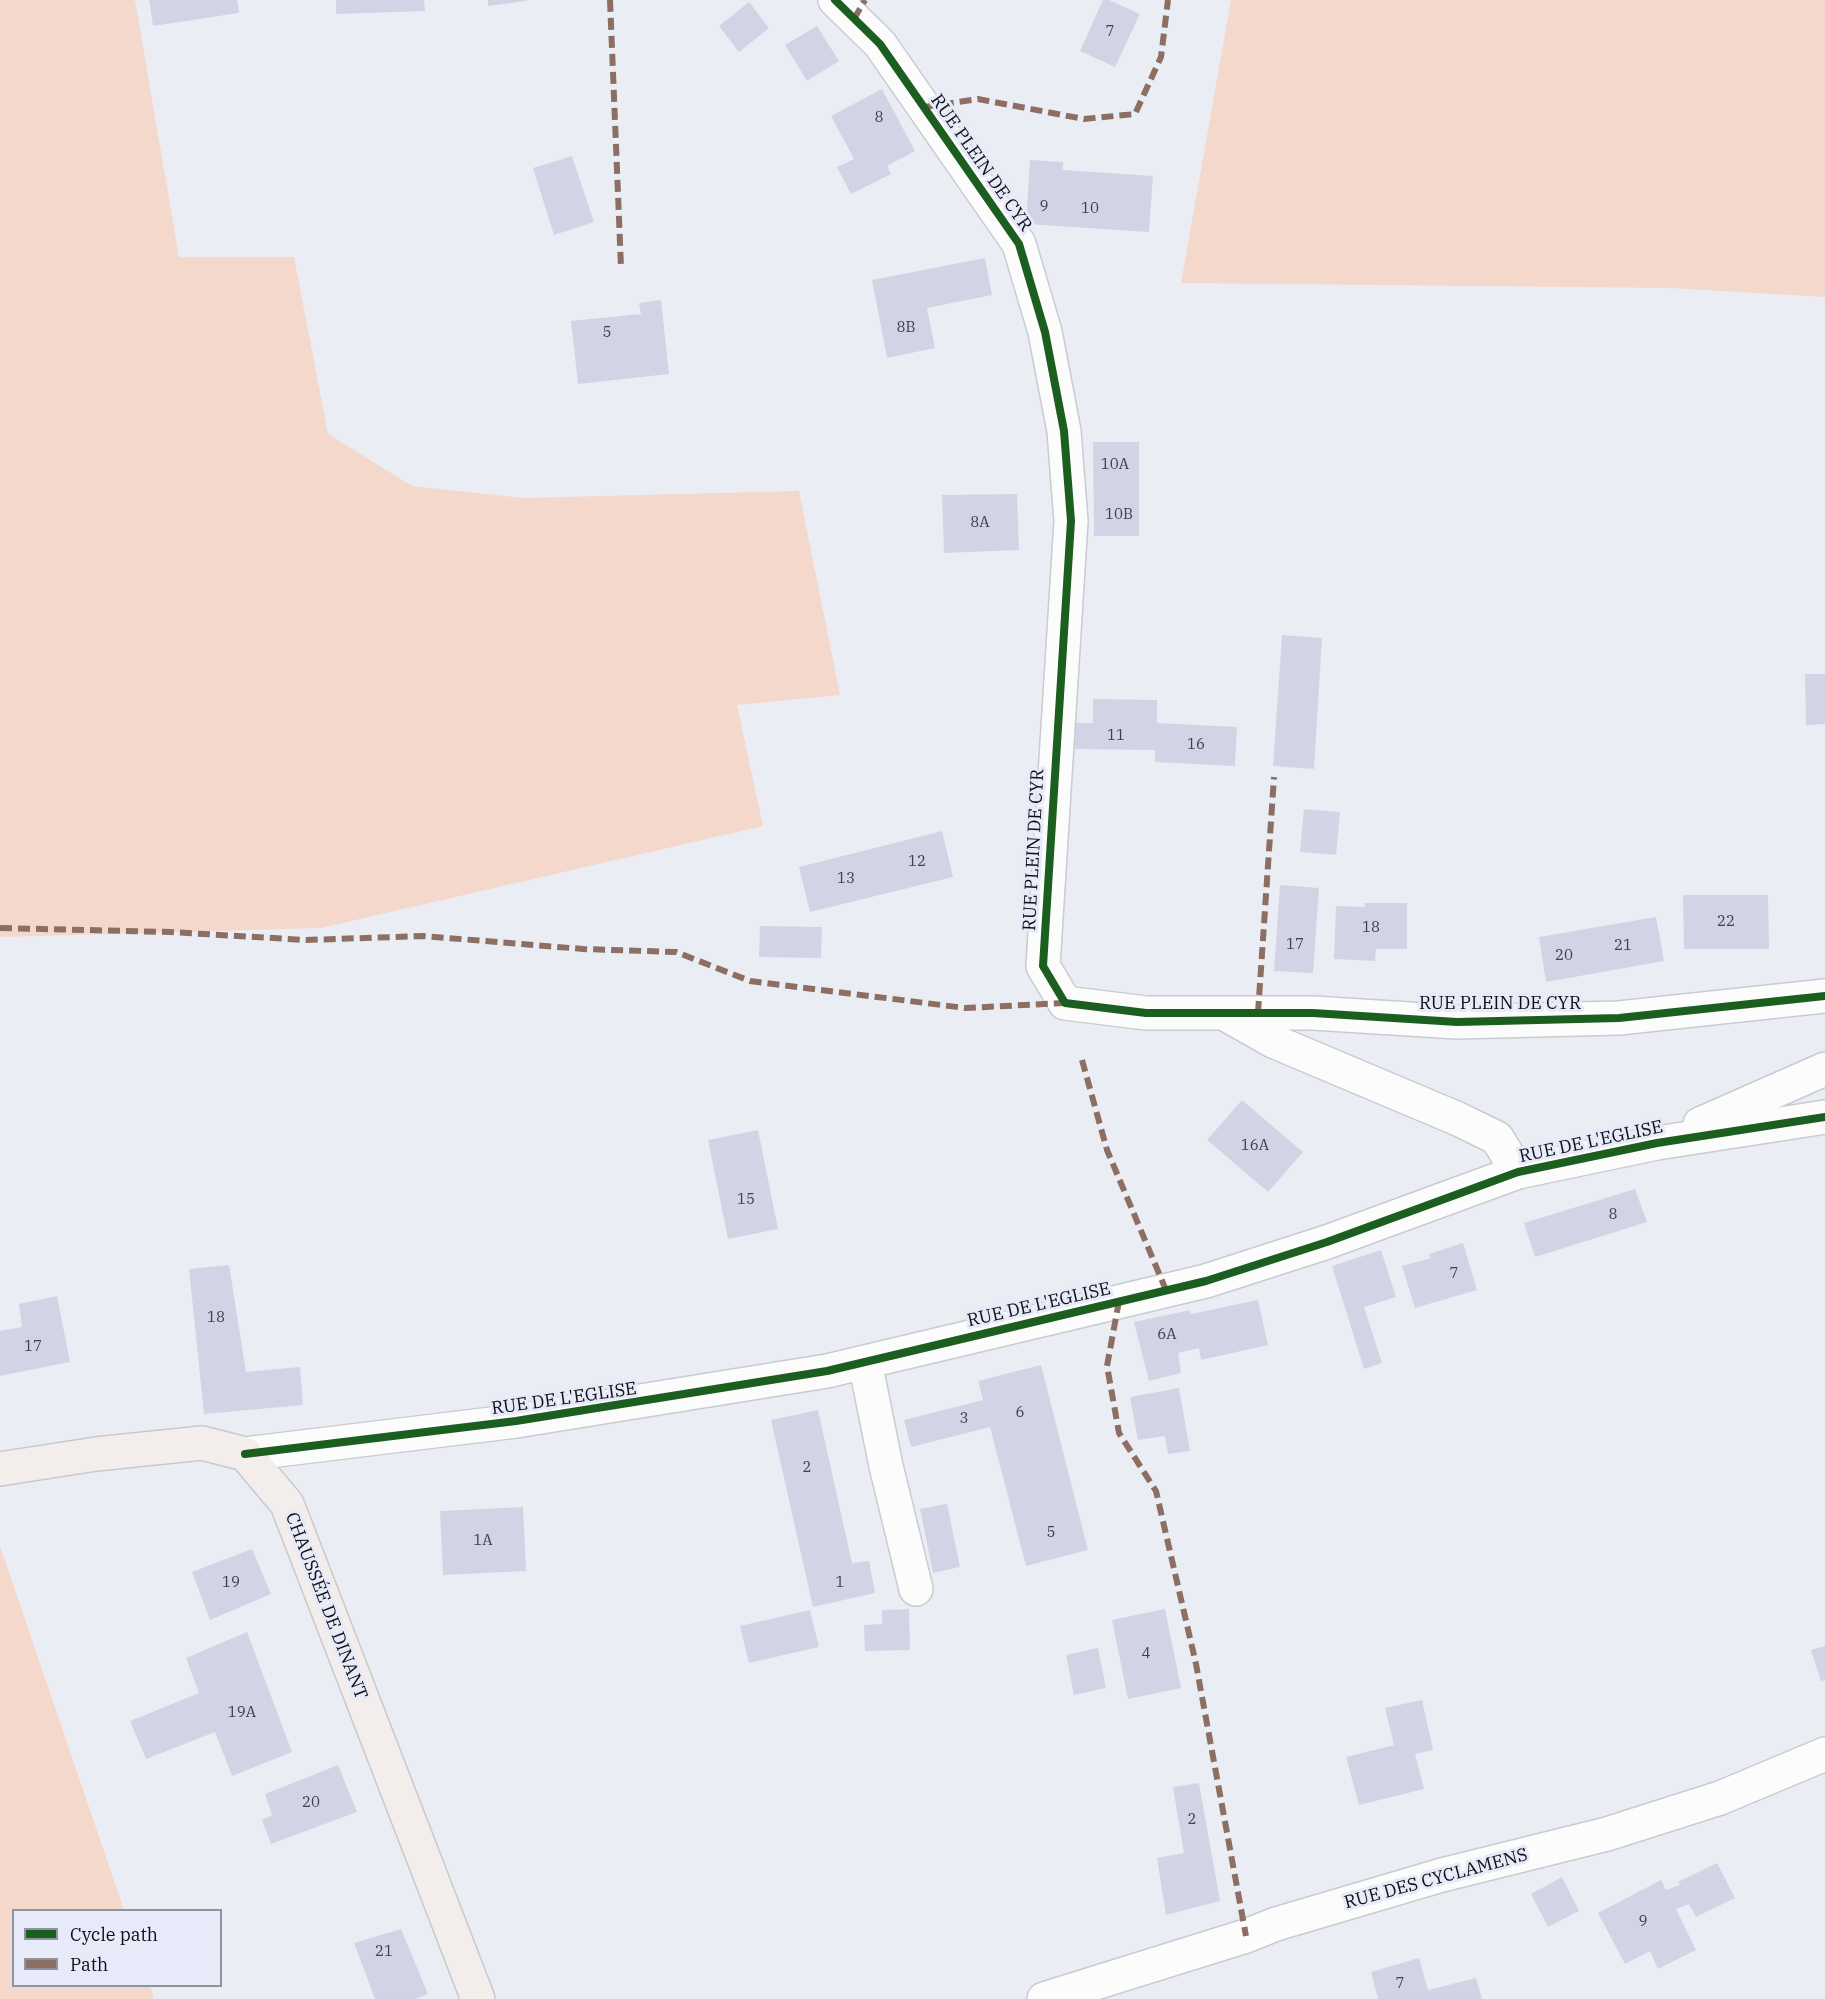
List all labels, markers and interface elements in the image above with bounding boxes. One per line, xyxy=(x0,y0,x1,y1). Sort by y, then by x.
house number: 7 xyxy=(1106,23,1114,41)
street label: RUE PLEIN DE CYR xyxy=(926,90,1036,236)
house number: 8 xyxy=(875,109,883,127)
house number: 9 xyxy=(1040,198,1048,216)
house number: 10 xyxy=(1081,200,1099,218)
house number: 8B xyxy=(896,319,916,337)
house number: 5 xyxy=(603,324,611,342)
house number: 10A xyxy=(1101,456,1129,474)
house number: 10B xyxy=(1105,506,1133,524)
house number: 8A xyxy=(970,514,990,532)
house number: 11 xyxy=(1107,727,1125,745)
house number: 16 xyxy=(1187,736,1205,754)
street label: RUE PLEIN DE CYR xyxy=(1019,768,1049,932)
house number: 12 xyxy=(908,853,926,871)
house number: 13 xyxy=(837,870,855,888)
house number: 22 xyxy=(1717,913,1735,931)
house number: 18 xyxy=(1362,919,1380,937)
house number: 17 xyxy=(1286,936,1304,954)
house number: 21 xyxy=(1614,937,1632,955)
house number: 20 xyxy=(1555,947,1573,965)
street label: RUE PLEIN DE CYR xyxy=(1419,993,1581,1015)
street label: RUE DE L'EGLISE xyxy=(1517,1116,1665,1168)
house number: 16A xyxy=(1241,1137,1269,1155)
house number: 15 xyxy=(737,1191,755,1209)
house number: 8 xyxy=(1609,1206,1617,1224)
house number: 7 xyxy=(1450,1265,1458,1283)
street label: RUE DE L'EGLISE xyxy=(965,1278,1113,1332)
house number: 18 xyxy=(207,1309,225,1327)
house number: 6A xyxy=(1157,1326,1177,1344)
house number: 17 xyxy=(24,1338,42,1356)
street label: RUE DE L'EGLISE xyxy=(490,1378,638,1420)
house number: 6 xyxy=(1016,1404,1024,1422)
house number: 3 xyxy=(960,1410,968,1428)
house number: 2 xyxy=(803,1459,811,1477)
street label: CHAUSSÉE DE DINANT xyxy=(280,1509,372,1703)
house number: 5 xyxy=(1047,1524,1055,1542)
house number: 1A xyxy=(473,1532,493,1550)
house number: 19 xyxy=(222,1574,240,1592)
house number: 1 xyxy=(836,1574,844,1592)
house number: 4 xyxy=(1142,1645,1150,1663)
house number: 19A xyxy=(228,1704,256,1722)
house number: 20 xyxy=(302,1794,320,1812)
house number: 2 xyxy=(1188,1811,1196,1829)
street label: RUE DES CYCLAMENS xyxy=(1342,1844,1530,1914)
legend xyxy=(12,1909,222,1987)
house number: 9 xyxy=(1639,1913,1647,1931)
text: Cycle path xyxy=(70,1923,158,1946)
house number: 21 xyxy=(375,1943,393,1961)
text: Path xyxy=(70,1953,108,1976)
house number: 7 xyxy=(1396,1975,1404,1993)

